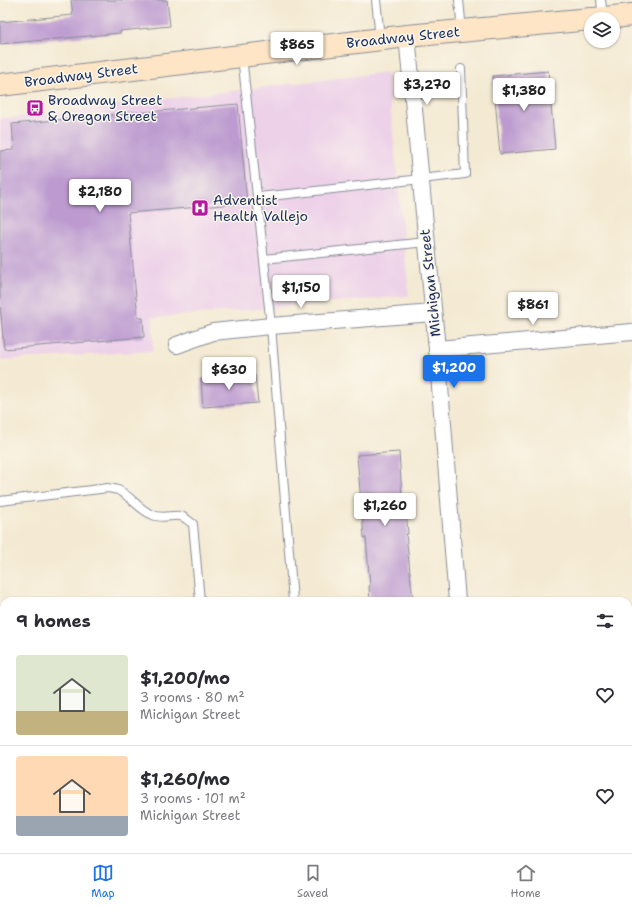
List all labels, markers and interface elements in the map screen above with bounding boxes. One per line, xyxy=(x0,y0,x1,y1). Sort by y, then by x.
map controls xyxy=(584,12,620,48)
button: layers xyxy=(584,12,620,48)
street label: Broadway Street xyxy=(345,22,461,52)
pin: $865 xyxy=(273,32,321,66)
text: $865 xyxy=(279,36,315,53)
street label: Broadway Street xyxy=(23,59,139,91)
pin: $3,270 xyxy=(394,72,460,106)
text: $3,270 xyxy=(403,76,451,93)
pin: $1,380 xyxy=(491,78,557,112)
text: $1,380 xyxy=(502,82,546,99)
place label: Broadway Street & Oregon Street xyxy=(48,91,162,125)
bus stop icon: Broadway Street & Oregon Street xyxy=(25,98,45,118)
pin: $2,180 xyxy=(67,179,133,213)
text: $2,180 xyxy=(78,183,122,200)
place label: Adventist Health Vallejo xyxy=(213,191,308,225)
hospital icon: Adventist Health Vallejo xyxy=(190,198,210,218)
street label: Michigan Street xyxy=(415,228,445,338)
pin: $1,150 xyxy=(268,275,334,309)
text: $1,150 xyxy=(281,279,321,296)
pin: $861 xyxy=(509,292,557,326)
text: $861 xyxy=(517,296,549,313)
pin: $1,200 xyxy=(421,355,487,389)
pin: $630 xyxy=(205,357,253,391)
text: $1,200 xyxy=(432,359,476,376)
text: $630 xyxy=(211,361,247,378)
pin: $1,260 xyxy=(352,493,418,527)
text: $1,260 xyxy=(363,497,407,514)
text: 9 homes xyxy=(16,610,91,632)
icon: filters xyxy=(594,610,616,632)
text: $1,200/mo xyxy=(140,667,230,689)
icon: home xyxy=(48,671,96,719)
icon: heart xyxy=(594,684,616,706)
text: 3 rooms · 80 m² xyxy=(140,689,244,706)
text: Michigan Street xyxy=(140,706,240,723)
text: $1,260/mo xyxy=(140,768,230,790)
icon: home xyxy=(48,772,96,820)
icon: heart xyxy=(594,785,616,807)
text: 3 rooms · 101 m² xyxy=(140,790,246,807)
text: Michigan Street xyxy=(140,807,240,824)
tab: Map xyxy=(91,862,115,901)
tab: Saved xyxy=(297,862,328,901)
tab: Home xyxy=(511,862,541,901)

